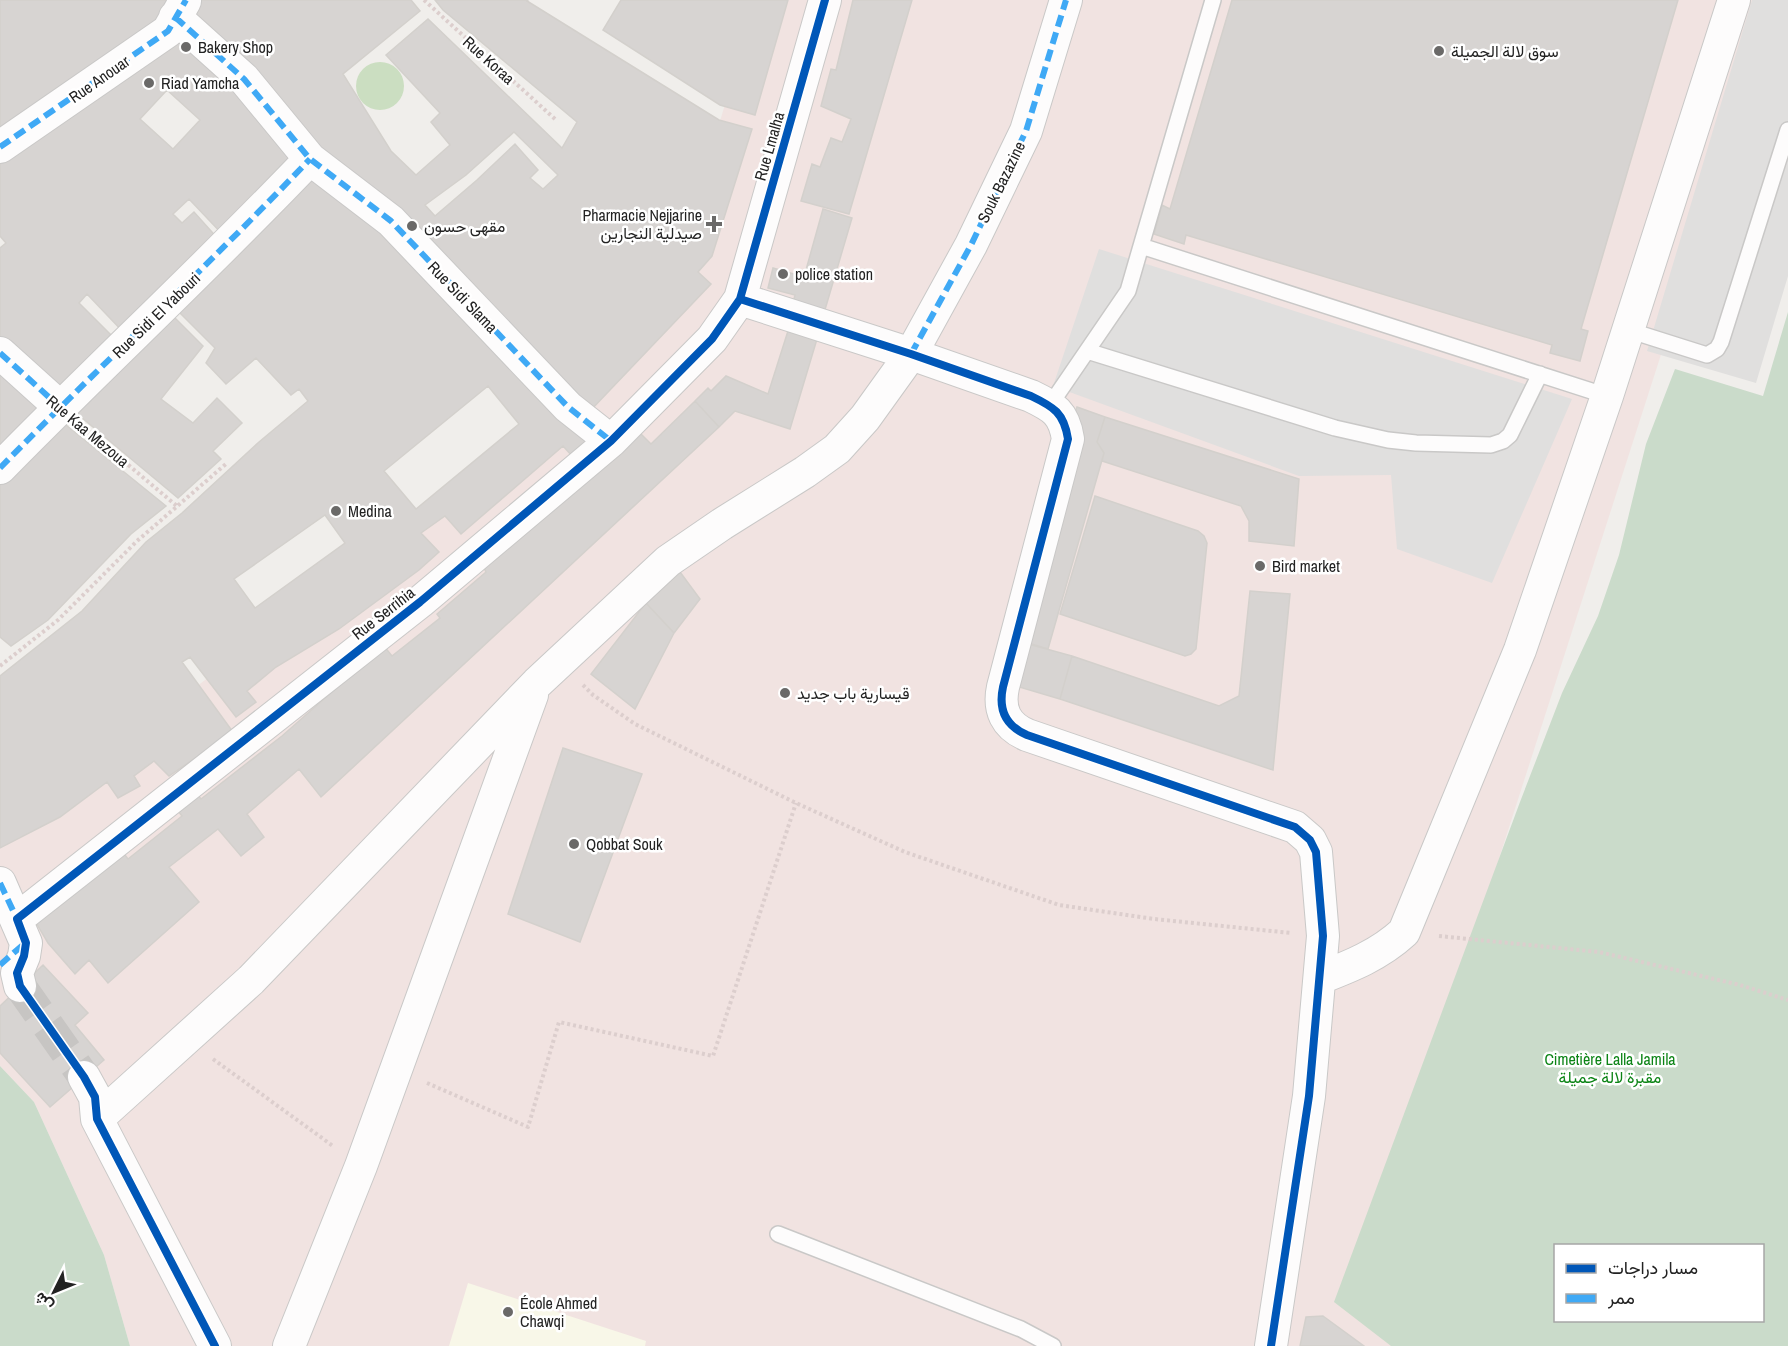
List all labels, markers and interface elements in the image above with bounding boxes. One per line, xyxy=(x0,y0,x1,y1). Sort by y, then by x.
street label: Rue Koraa xyxy=(458,31,520,90)
place label: Bakery Shop xyxy=(198,36,273,58)
marker: Bakery Shop xyxy=(179,40,193,54)
place label: سوق لالة الجميلة xyxy=(1451,40,1559,62)
marker: سوق لالة الجميلة xyxy=(1432,44,1446,58)
street label: Rue Anouar xyxy=(64,50,134,108)
place label: Riad Yamcha xyxy=(161,72,240,94)
marker: Riad Yamcha xyxy=(142,76,156,90)
street label: Rue Lmalha xyxy=(749,108,790,183)
street label: Souk Bazazine xyxy=(972,138,1030,226)
place label: Pharmacie Nejjarine صيدلية النجارين xyxy=(582,204,702,244)
place label: مقهى حسون xyxy=(424,215,505,237)
marker: Pharmacie Nejjarine صيدلية النجارين xyxy=(707,217,721,231)
marker: مقهى حسون xyxy=(405,219,419,233)
street label: Rue Sidi Slama xyxy=(423,256,503,338)
place label: police station xyxy=(795,263,873,285)
street label: Rue Sidi El Yabouri xyxy=(107,267,205,363)
marker: police station xyxy=(776,267,790,281)
street label: Rue Kaa Mezoua xyxy=(42,390,134,472)
place label: Medina xyxy=(348,500,392,522)
marker: Medina xyxy=(329,504,343,518)
place label: Bird market xyxy=(1272,555,1340,577)
marker: Bird market xyxy=(1253,559,1267,573)
street label: Rue Serrihia xyxy=(347,581,420,645)
place label: قيسارية باب جديد xyxy=(797,682,909,704)
marker: قيسارية باب جديد xyxy=(778,686,792,700)
place label: Qobbat Souk xyxy=(586,833,663,855)
marker: Qobbat Souk xyxy=(567,837,581,851)
park label: Cimetière Lalla Jamila مقبرة لالة جميلة xyxy=(1544,1048,1676,1088)
legend xyxy=(1554,1244,1764,1322)
text: مسار دراجات xyxy=(1608,1255,1698,1280)
north arrow xyxy=(24,1262,84,1322)
text: ممر xyxy=(1607,1285,1635,1310)
text: ش xyxy=(28,1288,58,1317)
place label: École Ahmed Chawqi xyxy=(520,1292,597,1332)
marker: École Ahmed Chawqi xyxy=(501,1305,515,1319)

